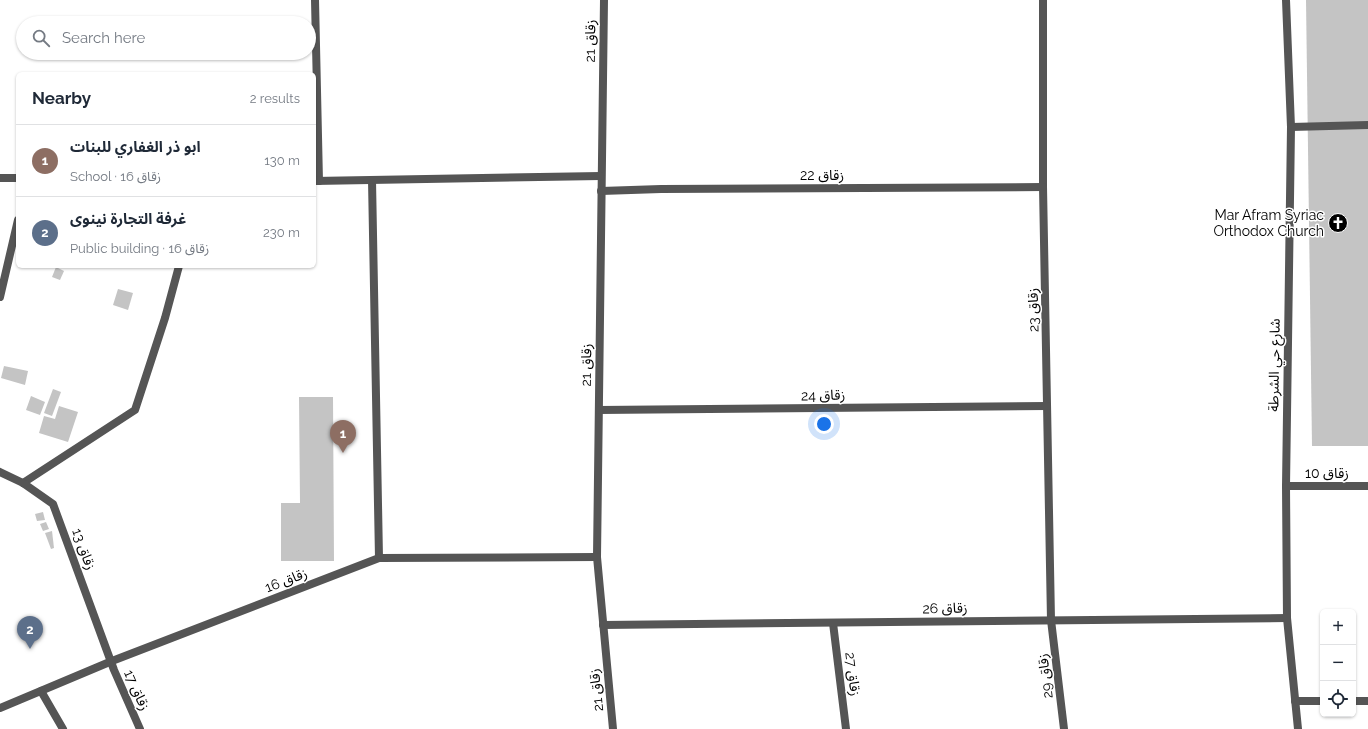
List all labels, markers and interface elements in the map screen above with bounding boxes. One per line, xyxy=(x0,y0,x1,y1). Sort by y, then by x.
search box xyxy=(16,16,316,60)
street label: زقاق 21 xyxy=(582,19,599,63)
icon: search xyxy=(30,27,52,49)
text: Search here xyxy=(62,29,145,47)
text: Nearby xyxy=(32,88,91,108)
text: 2 results xyxy=(250,91,300,106)
text: ابو ذر الغفاري للبنات xyxy=(70,138,201,156)
text: 1 xyxy=(42,153,48,168)
text: 130 m xyxy=(264,153,300,168)
street label: زقاق 22 xyxy=(800,167,844,184)
text: School · زقاق 16 xyxy=(70,169,161,184)
place label: Mar Afram Syriac Orthodox Church xyxy=(1213,207,1324,239)
text: غرفة التجارة نينوى xyxy=(70,210,186,228)
church icon: Mar Afram Syriac Orthodox Church xyxy=(1327,212,1349,234)
text: 2 xyxy=(41,225,49,240)
text: 230 m xyxy=(263,225,300,240)
text: Public building · زقاق 16 xyxy=(70,241,209,256)
street label: زقاق 23 xyxy=(1025,288,1042,332)
street label: شارع حي الشرطة xyxy=(1265,318,1286,412)
street label: زقاق 21 xyxy=(578,343,595,387)
street label: زقاق 24 xyxy=(801,387,845,404)
your location xyxy=(814,414,834,434)
pin: 1 xyxy=(330,420,356,453)
street label: زقاق 10 xyxy=(1305,465,1349,482)
street label: زقاق 13 xyxy=(68,526,99,572)
street label: زقاق 16 xyxy=(263,565,310,596)
street label: زقاق 26 xyxy=(922,600,968,617)
map controls xyxy=(1320,609,1356,717)
button: + xyxy=(1320,609,1356,645)
pin: 2 xyxy=(17,616,43,649)
button: − xyxy=(1320,645,1356,681)
street label: زقاق 27 xyxy=(841,651,864,697)
street label: زقاق 29 xyxy=(1034,653,1057,699)
street label: زقاق 17 xyxy=(120,667,153,713)
street label: زقاق 21 xyxy=(586,668,607,712)
button: locate xyxy=(1320,681,1356,717)

